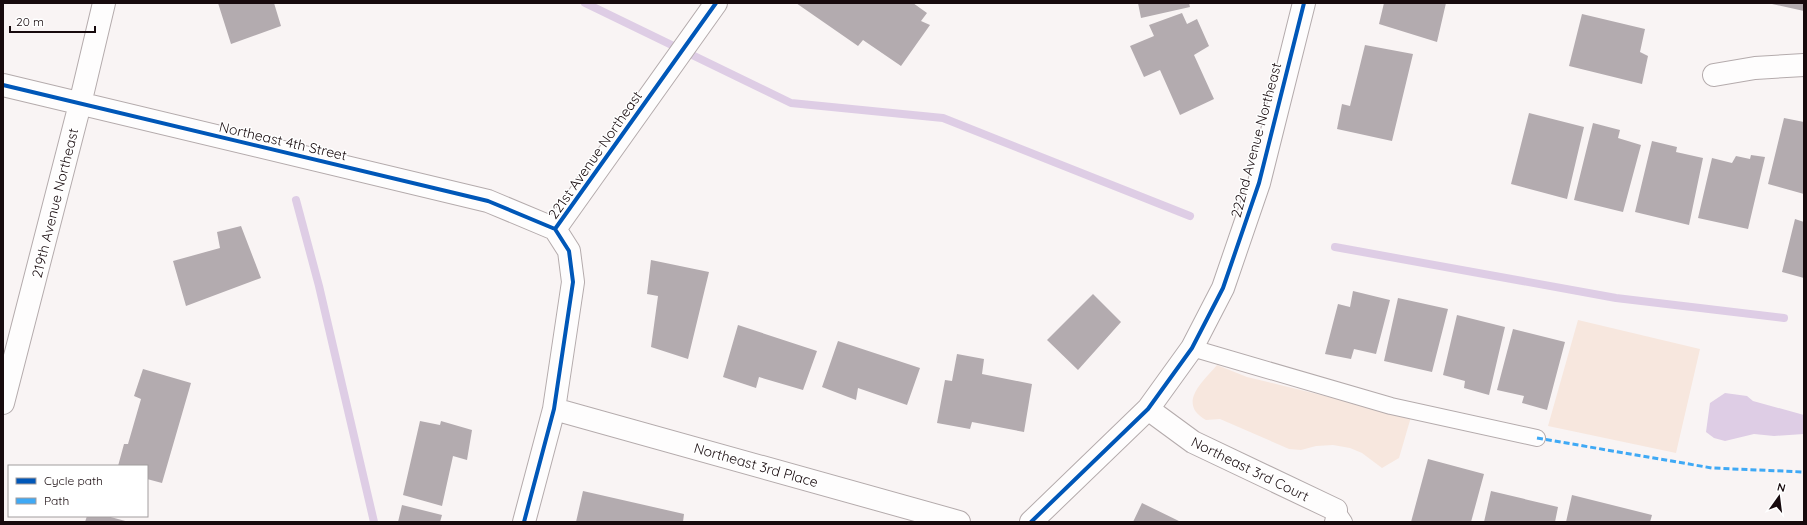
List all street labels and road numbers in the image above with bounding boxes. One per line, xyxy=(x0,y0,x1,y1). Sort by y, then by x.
street label: 222nd Avenue Northeast xyxy=(1227,60,1285,220)
street label: 221st Avenue Northeast xyxy=(544,87,646,222)
street label: Northeast 4th Street xyxy=(217,118,349,165)
street label: 219th Avenue Northeast xyxy=(28,126,82,280)
street label: Northeast 3rd Court xyxy=(1188,433,1312,505)
street label: Northeast 3rd Place xyxy=(692,439,820,491)

